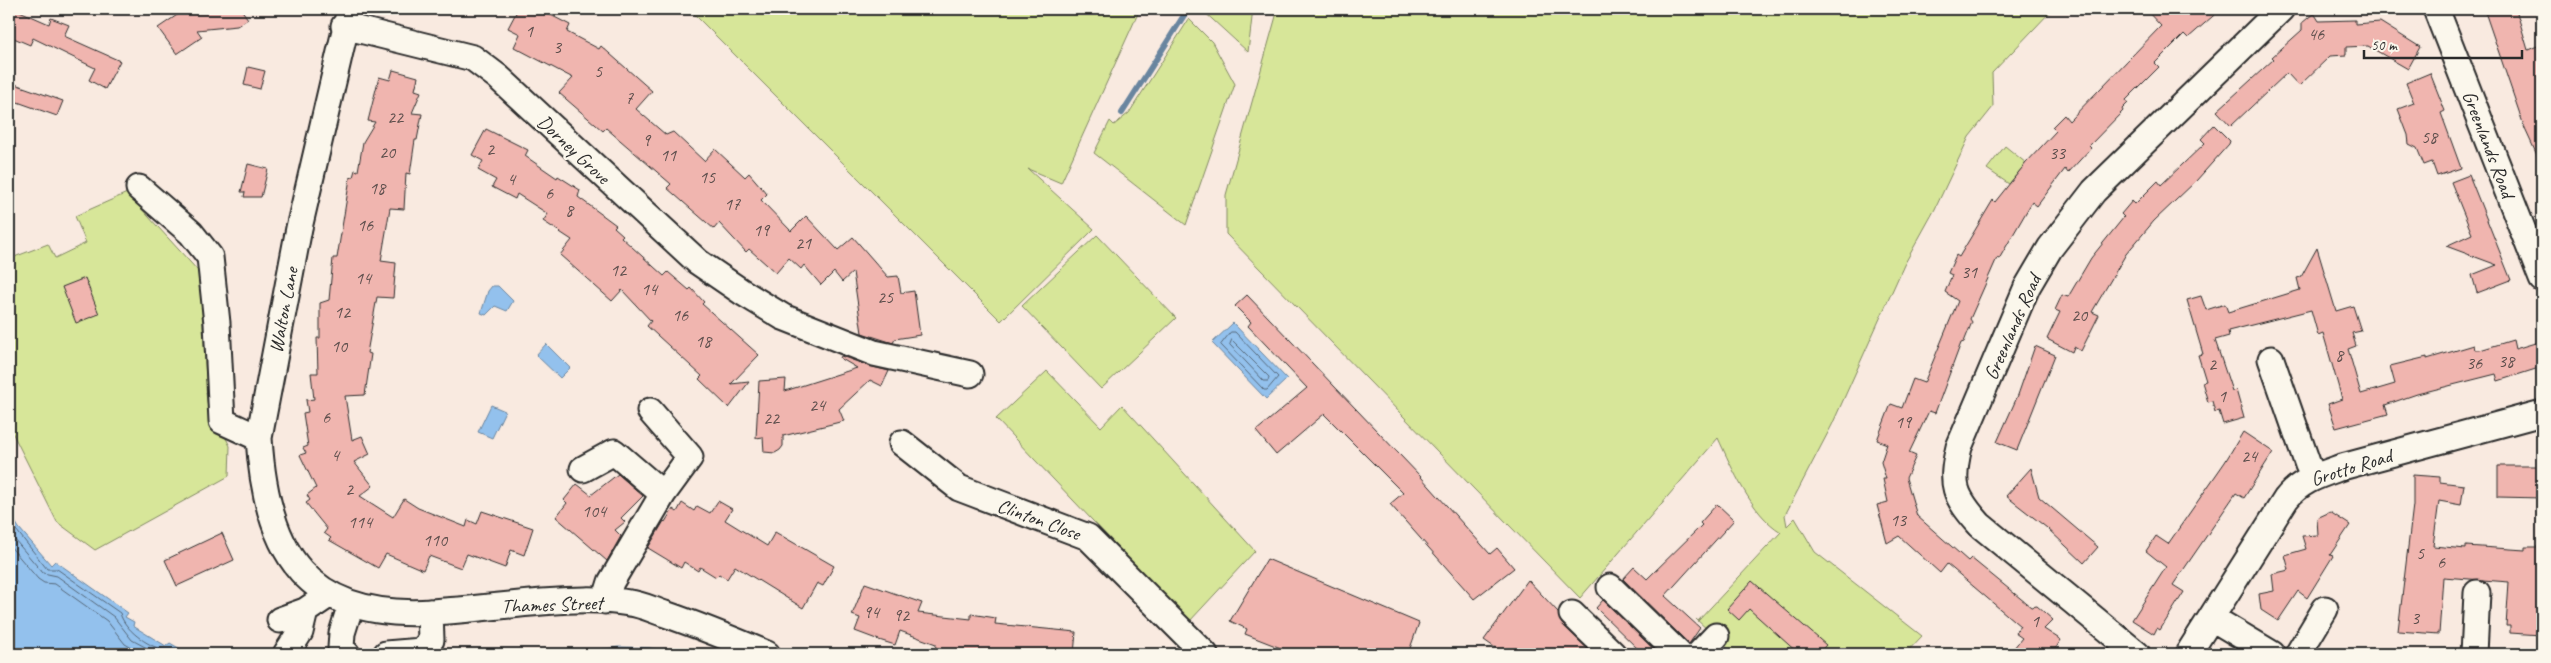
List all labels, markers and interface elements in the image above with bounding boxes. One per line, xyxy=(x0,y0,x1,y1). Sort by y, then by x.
house number: 1 xyxy=(525,20,534,42)
house number: 46 xyxy=(2308,23,2325,45)
scale bar xyxy=(2364,28,2521,60)
house number: 3 xyxy=(553,36,563,58)
text: 50 m xyxy=(2371,36,2398,55)
house number: 5 xyxy=(594,60,603,82)
house number: 7 xyxy=(625,87,634,109)
street label: Greenlands Road xyxy=(2457,87,2521,204)
house number: 22 xyxy=(387,106,405,128)
street label: Dorney Grove xyxy=(532,109,616,190)
house number: 58 xyxy=(2421,126,2439,148)
house number: 9 xyxy=(642,129,652,151)
house number: 2 xyxy=(486,138,496,160)
house number: 20 xyxy=(379,141,397,163)
house number: 33 xyxy=(2049,142,2067,164)
house number: 11 xyxy=(660,144,677,166)
house number: 15 xyxy=(699,166,716,188)
house number: 4 xyxy=(507,168,517,190)
house number: 18 xyxy=(369,177,387,199)
house number: 6 xyxy=(545,182,554,204)
house number: 17 xyxy=(724,193,741,215)
house number: 8 xyxy=(565,199,575,221)
house number: 16 xyxy=(357,214,374,236)
house number: 19 xyxy=(753,219,771,241)
house number: 21 xyxy=(795,232,812,254)
house number: 12 xyxy=(610,259,628,281)
house number: 31 xyxy=(1961,261,1978,283)
street label: Walton Lane xyxy=(263,264,304,355)
house number: 14 xyxy=(355,267,373,289)
street label: Greenlands Road xyxy=(1978,268,2048,384)
house number: 14 xyxy=(641,278,659,300)
house number: 25 xyxy=(877,286,894,308)
house number: 12 xyxy=(334,301,352,323)
house number: 16 xyxy=(672,304,689,326)
house number: 20 xyxy=(2071,304,2089,326)
house number: 18 xyxy=(695,330,713,352)
house number: 10 xyxy=(331,335,349,357)
house number: 8 xyxy=(2335,344,2345,366)
house number: 38 xyxy=(2498,350,2516,372)
house number: 36 xyxy=(2466,352,2483,374)
house number: 2 xyxy=(2208,353,2218,375)
house number: 1 xyxy=(2218,385,2227,407)
house number: 24 xyxy=(809,394,827,416)
house number: 6 xyxy=(322,406,331,428)
house number: 22 xyxy=(763,407,781,429)
house number: 19 xyxy=(1895,411,1913,433)
street label: Grotto Road xyxy=(2308,442,2398,492)
house number: 4 xyxy=(331,444,341,466)
house number: 24 xyxy=(2241,445,2259,467)
house number: 2 xyxy=(345,478,355,500)
street label: Clinton Close xyxy=(994,493,1085,546)
house number: 104 xyxy=(582,500,608,522)
house number: 13 xyxy=(1890,509,1908,531)
house number: 114 xyxy=(348,511,374,533)
house number: 110 xyxy=(423,529,449,551)
house number: 5 xyxy=(2416,542,2425,564)
house number: 6 xyxy=(2437,551,2446,573)
street label: Thames Street xyxy=(501,590,607,619)
house number: 94 xyxy=(863,601,881,623)
house number: 92 xyxy=(893,604,911,626)
house number: 3 xyxy=(2411,607,2421,629)
house number: 1 xyxy=(2031,610,2040,632)

